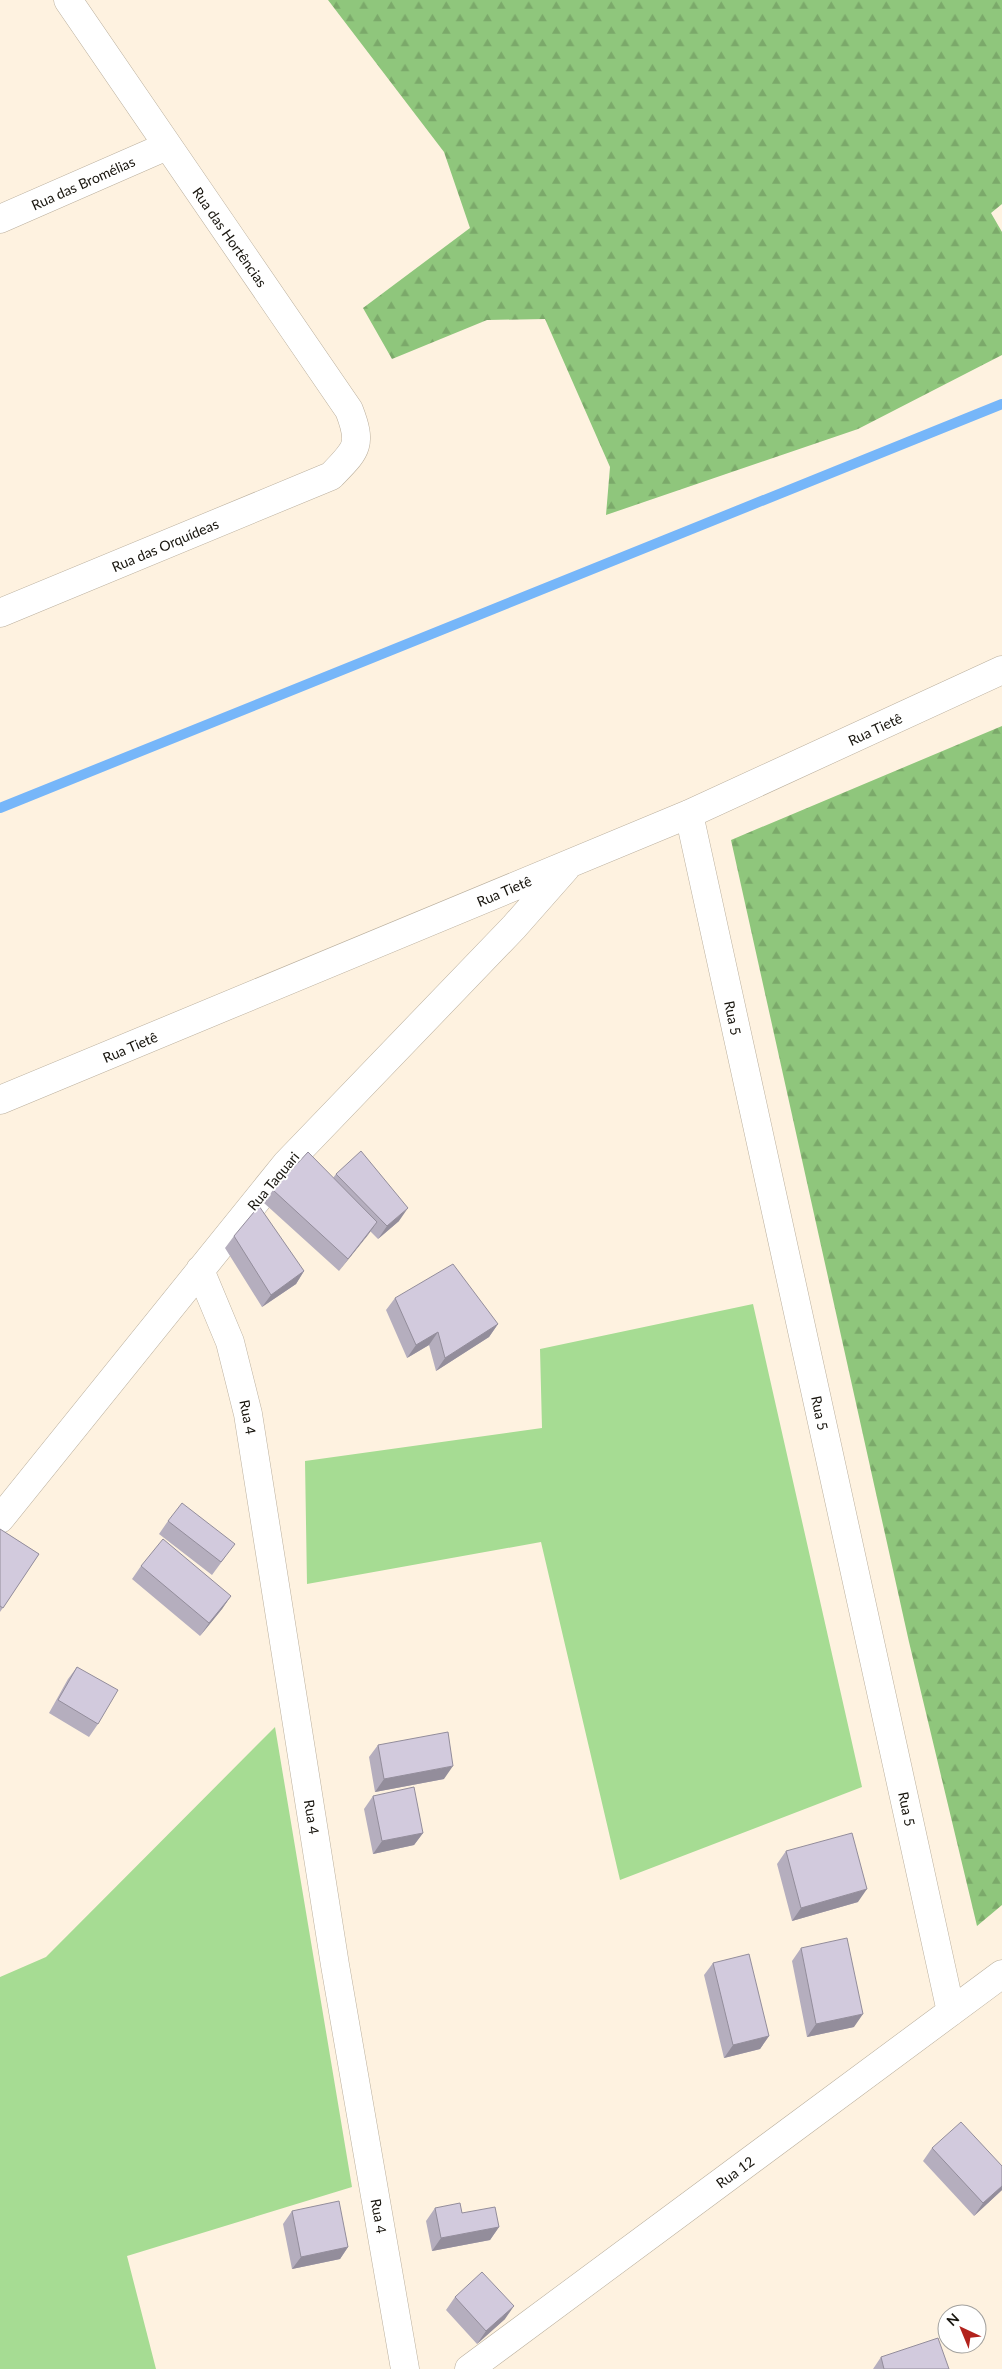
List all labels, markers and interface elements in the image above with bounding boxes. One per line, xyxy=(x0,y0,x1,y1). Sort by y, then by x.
street label: Rua das Bromélias xyxy=(29,153,137,213)
street label: Rua das Hortências xyxy=(189,184,271,290)
street label: Rua das Orquídeas xyxy=(109,515,221,575)
street label: Rua Tietê xyxy=(845,709,905,749)
street label: Rua Tietê xyxy=(474,872,534,910)
street label: Rua 5 xyxy=(721,999,745,1037)
street label: Rua Tietê xyxy=(100,1028,160,1066)
street label: Rua Taquari xyxy=(244,1148,302,1214)
street label: Rua 5 xyxy=(808,1394,832,1432)
street label: Rua 4 xyxy=(236,1398,260,1436)
street label: Rua 5 xyxy=(895,1790,919,1828)
street label: Rua 4 xyxy=(301,1798,323,1836)
street label: Rua 12 xyxy=(713,2152,757,2192)
street label: Rua 4 xyxy=(368,2197,390,2235)
north arrow xyxy=(937,2304,987,2354)
text: N xyxy=(943,2309,962,2329)

